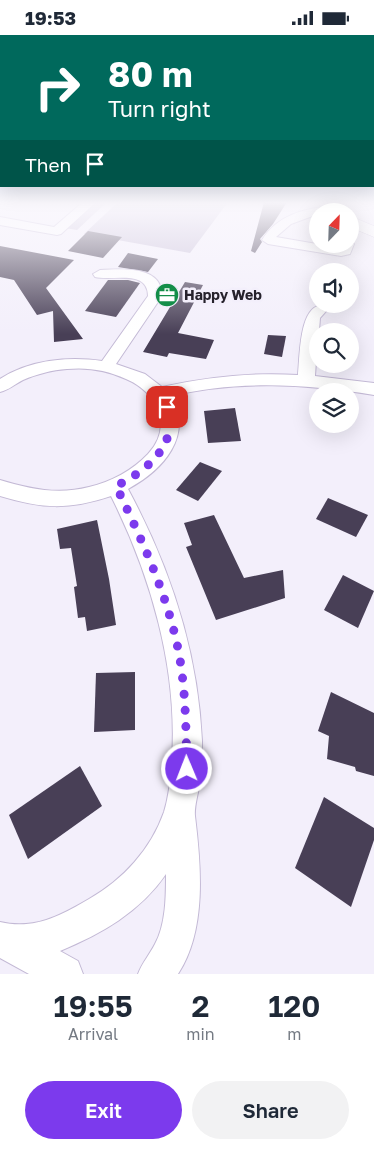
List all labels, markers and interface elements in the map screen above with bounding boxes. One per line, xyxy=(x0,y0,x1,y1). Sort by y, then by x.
text: 19:53 xyxy=(25,6,76,29)
text: 80 m xyxy=(108,53,193,95)
icon: right xyxy=(25,55,90,120)
text: Turn right xyxy=(108,95,211,122)
icon: arrive xyxy=(81,150,109,178)
text: Then xyxy=(25,153,71,176)
north arrow xyxy=(309,203,359,253)
map controls xyxy=(309,203,359,433)
button: sound xyxy=(309,263,359,313)
office icon: Happy Web xyxy=(154,282,180,308)
place label: Happy Web xyxy=(184,286,262,303)
button: search xyxy=(309,323,359,373)
button: layers xyxy=(309,383,359,433)
pin xyxy=(146,386,188,428)
icon: arrive xyxy=(153,393,181,421)
position arrow xyxy=(160,742,212,794)
text: 19:55 xyxy=(54,988,133,1024)
text: 2 xyxy=(191,988,209,1024)
text: 120 xyxy=(268,988,320,1024)
text: Arrival xyxy=(68,1024,118,1044)
text: min xyxy=(186,1024,215,1044)
text: m xyxy=(287,1024,301,1044)
button: Exit xyxy=(25,1081,182,1139)
button: Share xyxy=(192,1081,349,1139)

